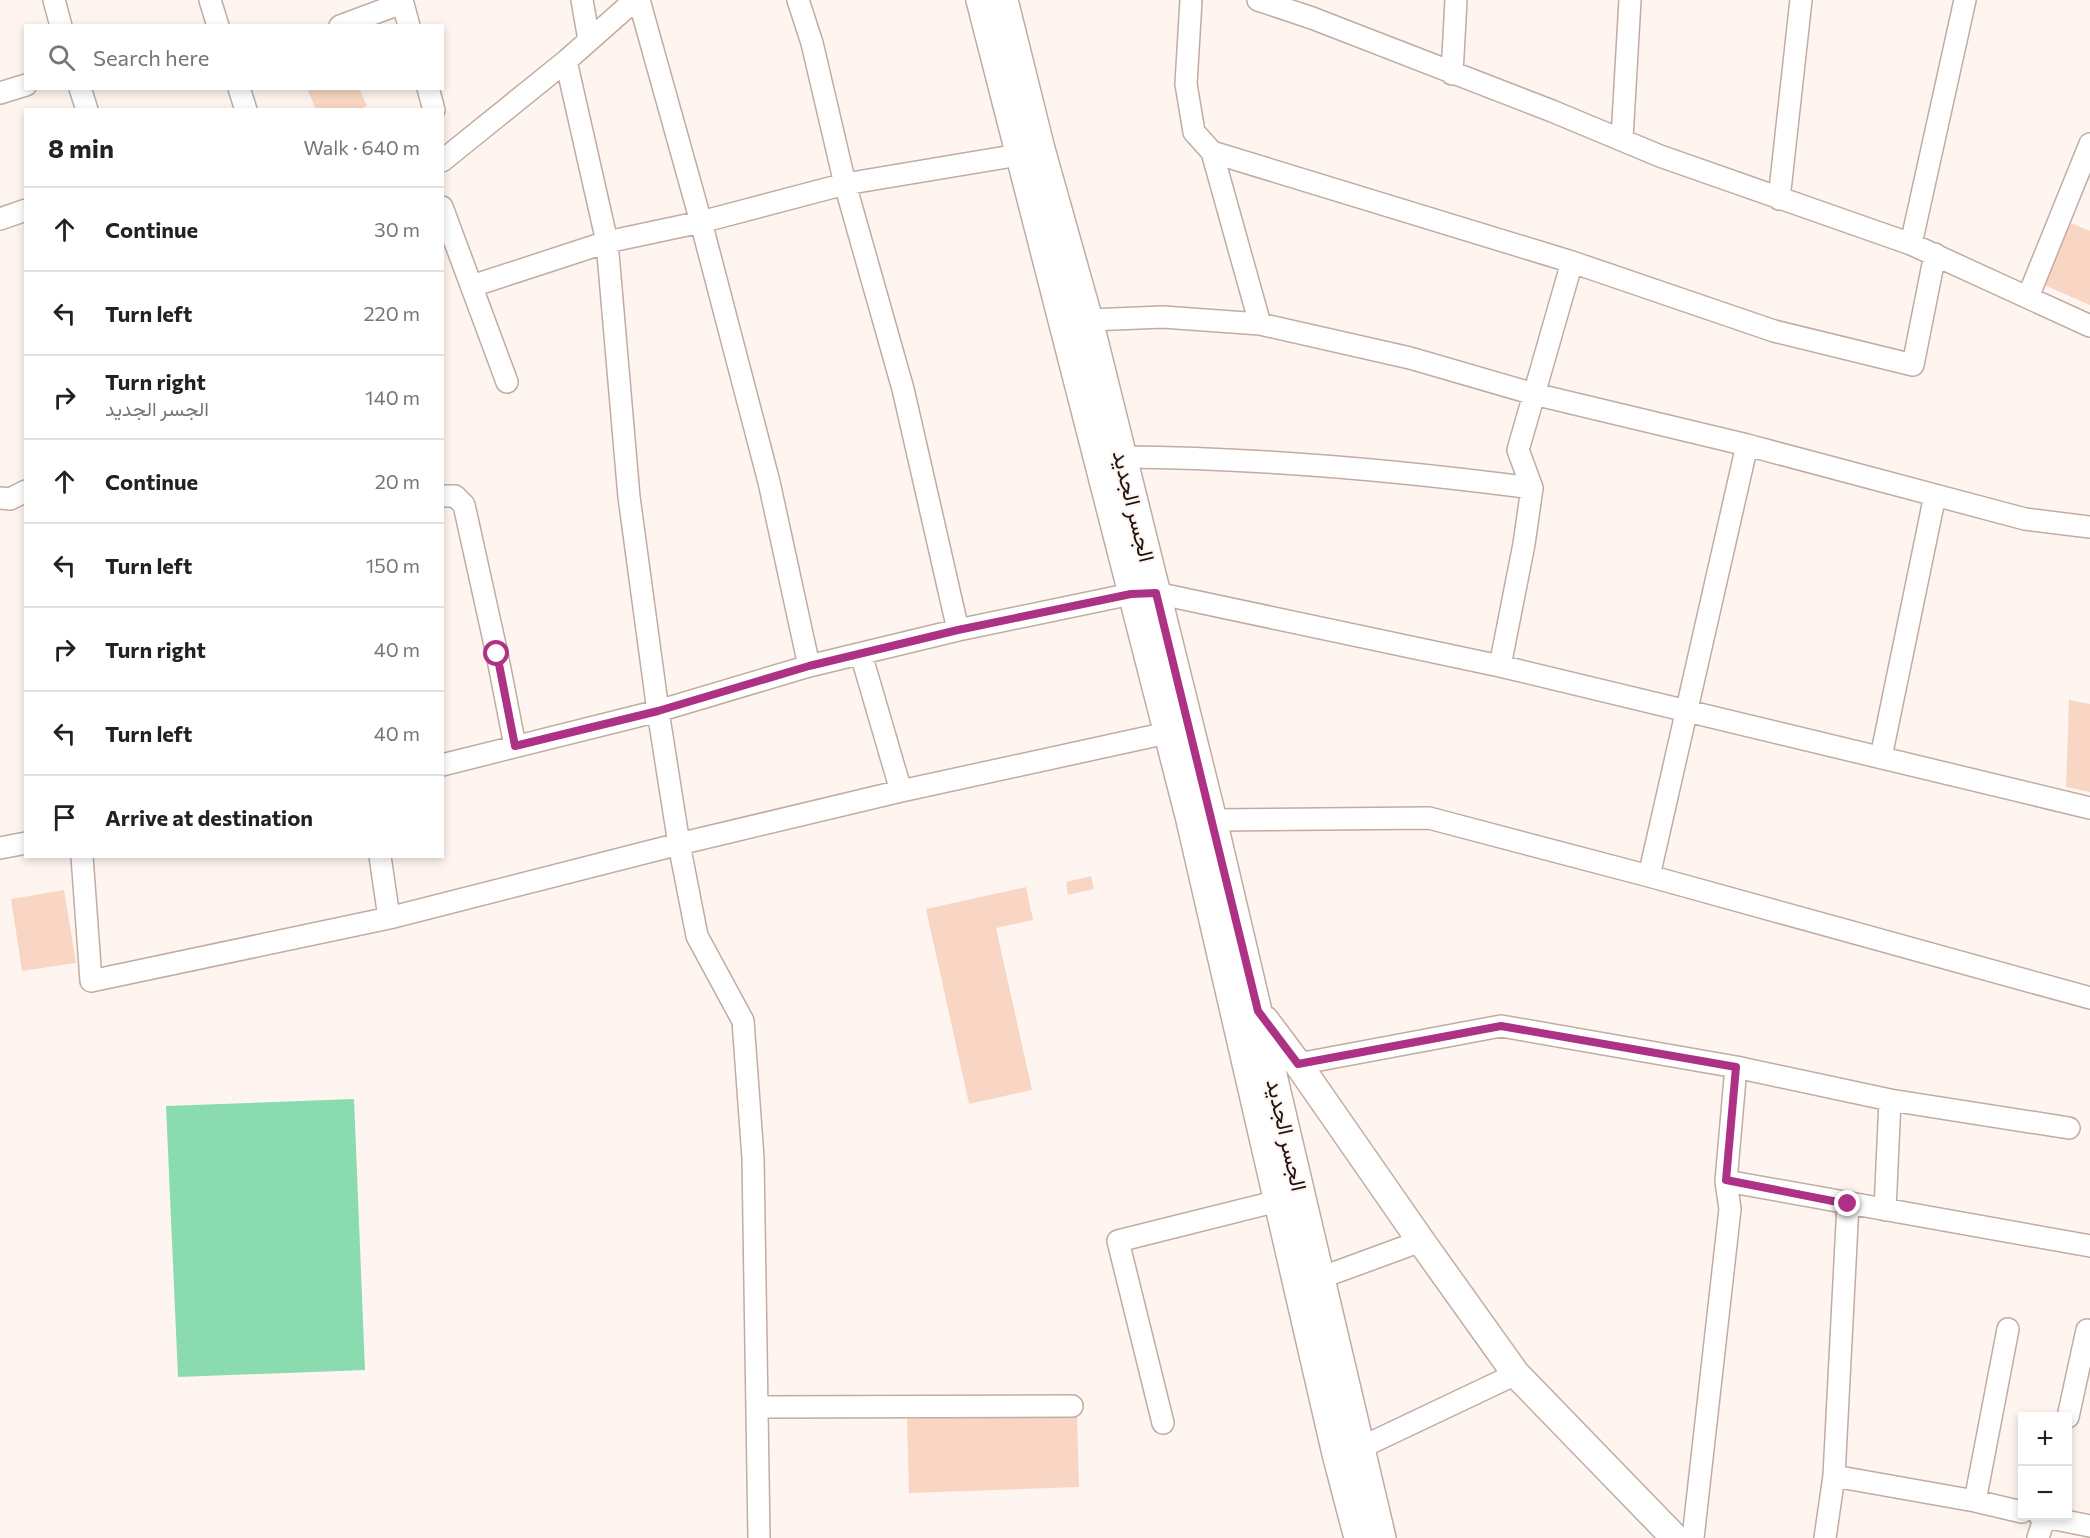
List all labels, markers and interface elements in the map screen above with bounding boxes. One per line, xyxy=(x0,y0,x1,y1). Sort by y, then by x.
search box xyxy=(24,24,444,90)
icon: search xyxy=(45,41,78,74)
text: Search here xyxy=(93,44,209,71)
text: 8 min xyxy=(48,132,114,163)
text: Walk · 640 m xyxy=(303,135,420,159)
icon: ahead xyxy=(48,213,81,246)
text: Continue xyxy=(105,216,198,243)
text: 30 m xyxy=(374,217,420,241)
icon: left xyxy=(48,297,81,330)
text: Turn left xyxy=(105,300,192,327)
text: 220 m xyxy=(364,301,420,325)
text: Turn right xyxy=(105,368,206,395)
icon: right xyxy=(48,381,81,414)
text: 140 m xyxy=(365,385,420,409)
text: الجسر الجديد xyxy=(105,396,209,420)
street label: الجسر الجديد xyxy=(1107,447,1161,565)
icon: ahead xyxy=(48,465,81,498)
text: Continue xyxy=(105,468,198,495)
text: 20 m xyxy=(375,469,420,493)
icon: left xyxy=(48,549,81,582)
text: Turn left xyxy=(105,552,192,579)
text: 150 m xyxy=(366,553,420,577)
icon: right xyxy=(48,633,81,666)
text: Turn right xyxy=(105,636,206,663)
text: 40 m xyxy=(374,637,420,661)
route start xyxy=(483,640,509,666)
icon: left xyxy=(48,717,81,750)
text: Turn left xyxy=(105,720,192,747)
text: 40 m xyxy=(374,721,420,745)
icon: arrive xyxy=(48,801,81,834)
text: Arrive at destination xyxy=(105,804,313,831)
street label: الجسر الجديد xyxy=(1260,1076,1314,1194)
route end xyxy=(1834,1190,1860,1216)
map controls xyxy=(2018,1412,2072,1520)
button: + xyxy=(2018,1412,2072,1466)
button: − xyxy=(2018,1466,2072,1520)

